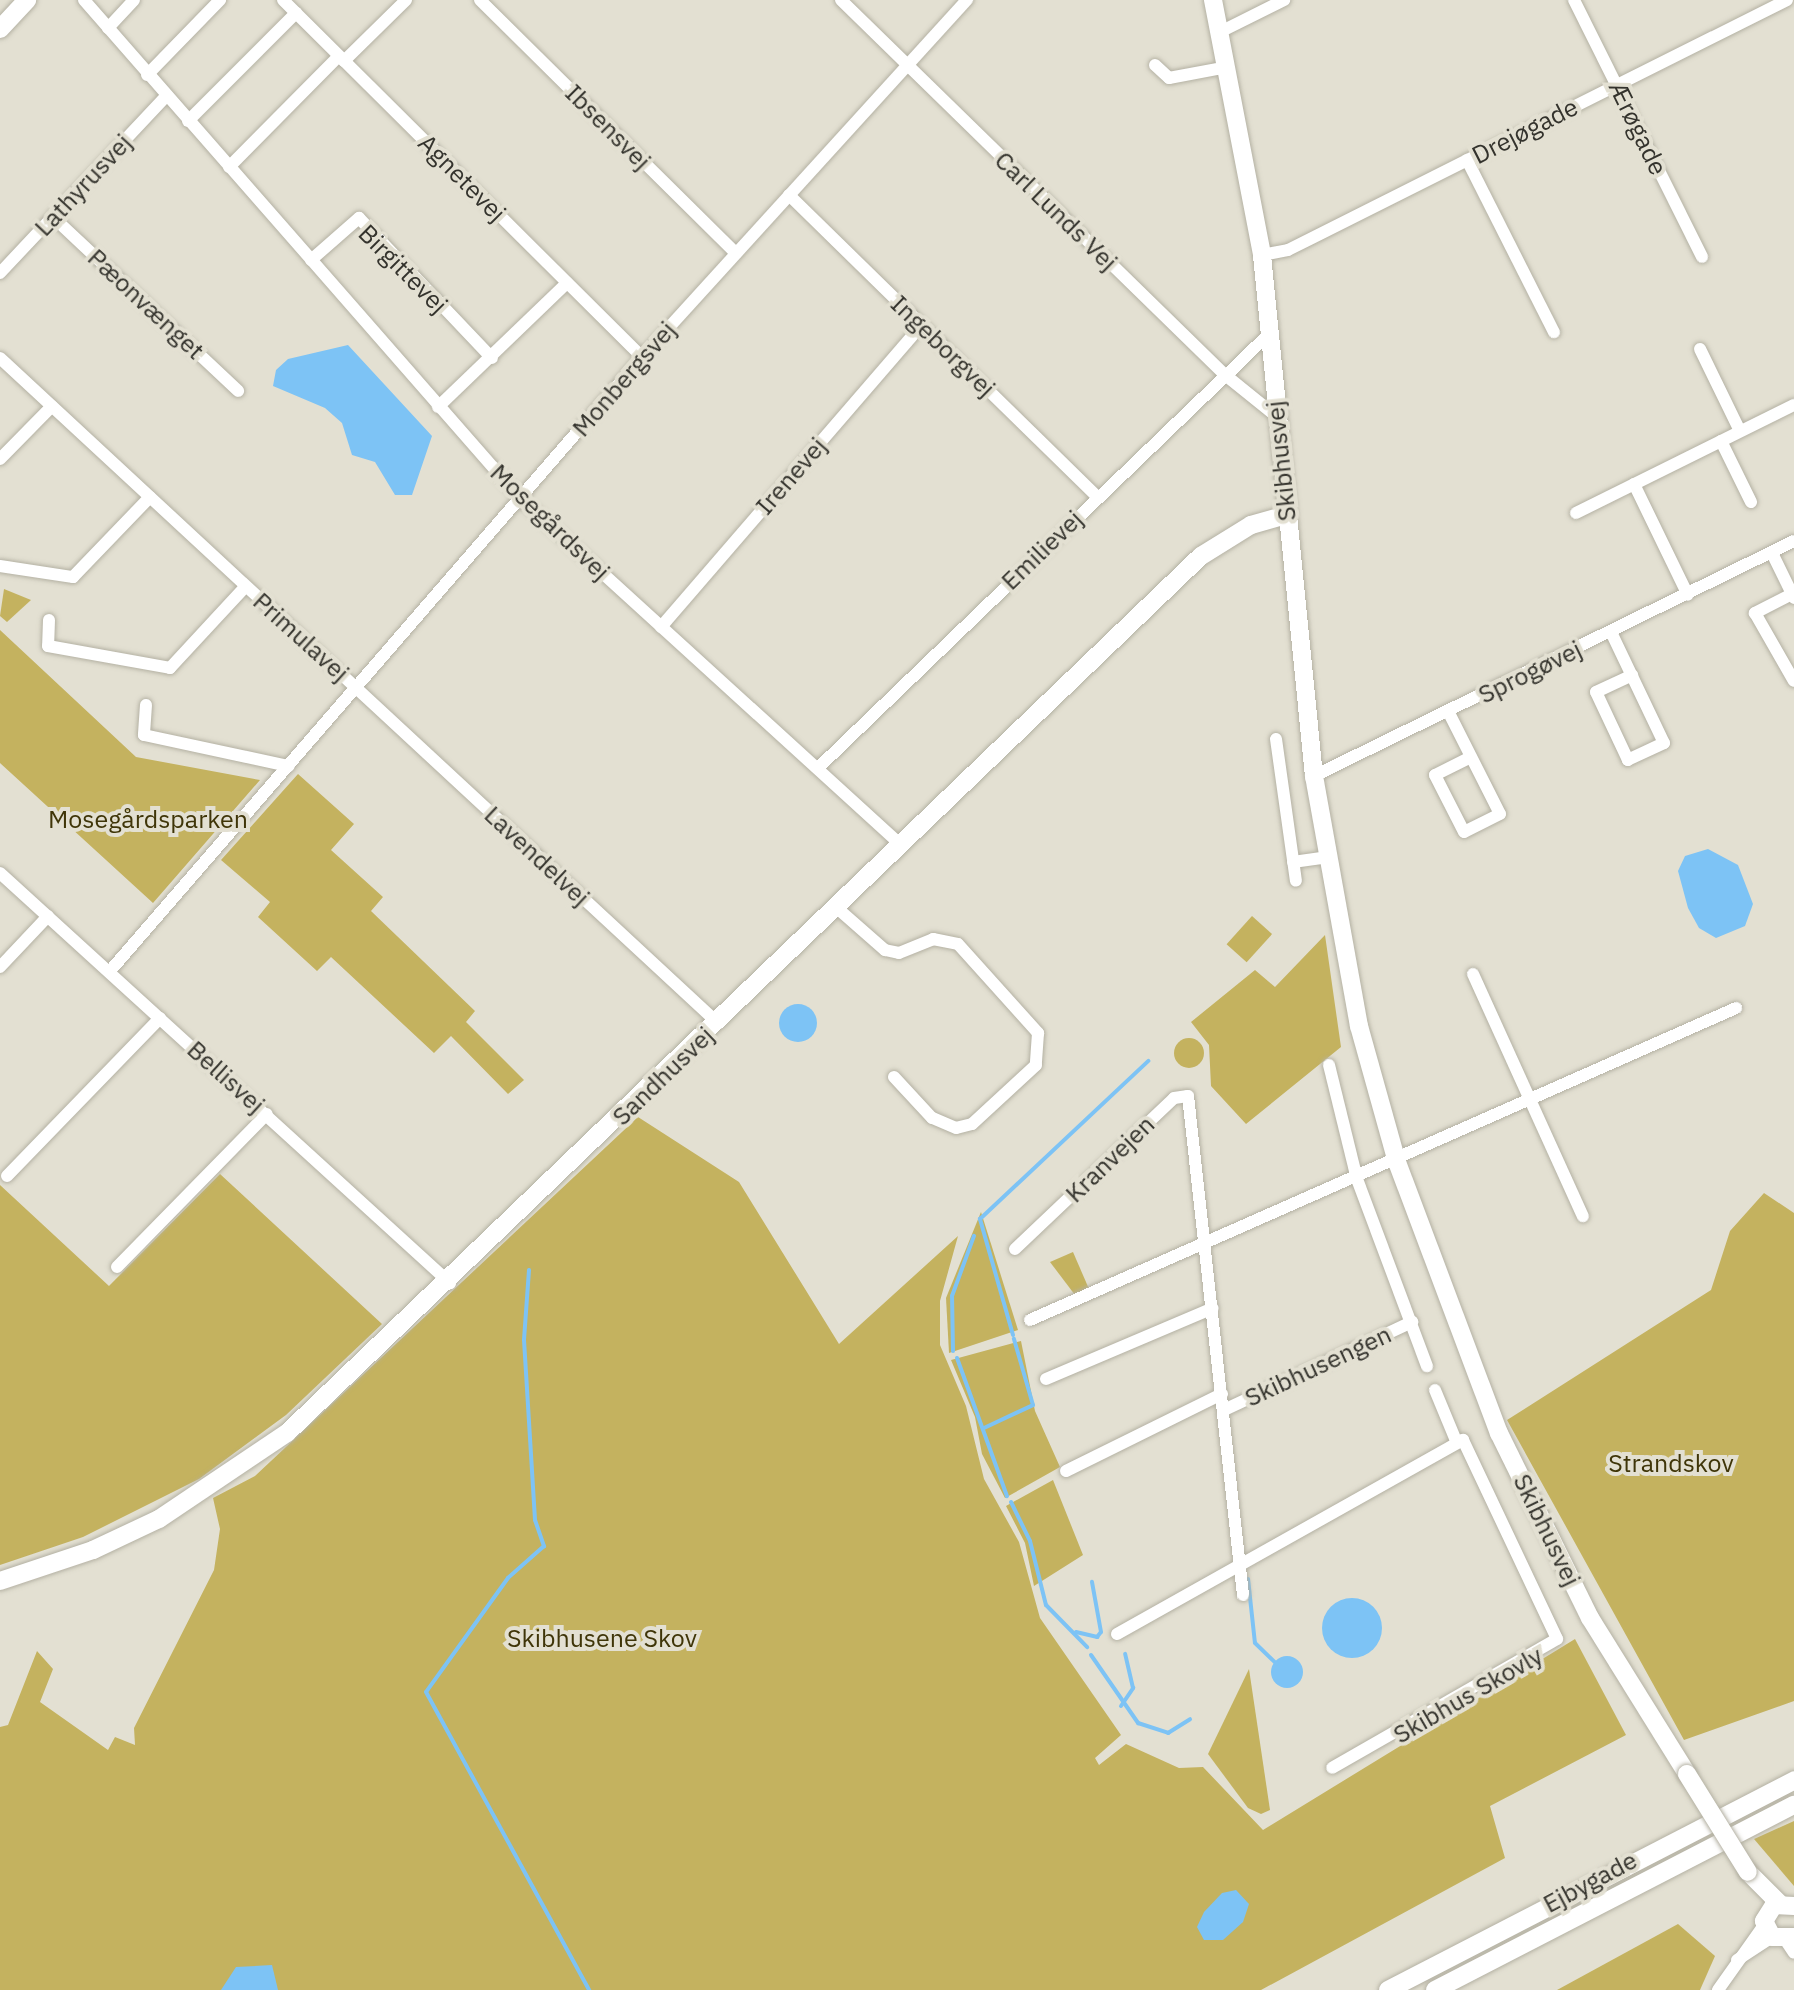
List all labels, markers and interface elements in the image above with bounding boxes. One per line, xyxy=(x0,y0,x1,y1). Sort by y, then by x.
street label: Ærøgade xyxy=(1602,76,1674,180)
street label: Ibsensvej xyxy=(559,78,657,176)
street label: Drejøgade xyxy=(1467,92,1583,170)
street label: Lathyrusvej xyxy=(28,128,138,242)
street label: Agnetevej xyxy=(412,128,512,228)
street label: Carl Lunds Vej xyxy=(989,145,1123,277)
street label: Birgittevej xyxy=(352,218,454,320)
street label: Pæonvænget xyxy=(82,243,210,365)
street label: Ingeborgvej xyxy=(885,289,1001,403)
street label: Monbergsvej xyxy=(566,315,682,443)
street label: Skibhusvej xyxy=(1260,399,1302,523)
street label: Irenevej xyxy=(749,431,833,521)
street label: Mosegårdsvej xyxy=(484,458,616,586)
street label: Emilievej xyxy=(995,504,1089,596)
street label: Primulavej xyxy=(247,586,355,688)
street label: Sprogøvej xyxy=(1473,634,1587,710)
street label: Lavendelvej xyxy=(478,800,596,912)
park label: Mosegårdsparken xyxy=(48,804,248,834)
street label: Sandhusvej xyxy=(606,1020,720,1132)
street label: Bellisvej xyxy=(181,1035,271,1119)
street label: Kranvejen xyxy=(1059,1109,1161,1209)
street label: Skibhusengen xyxy=(1240,1319,1396,1413)
park label: Strandskov xyxy=(1608,1448,1734,1478)
street label: Skibhusvej xyxy=(1507,1469,1587,1591)
park label: Skibhusene Skov xyxy=(507,1623,697,1653)
street label: Skibhus Skovly xyxy=(1388,1640,1548,1750)
street label: Ejbygade xyxy=(1538,1845,1642,1919)

